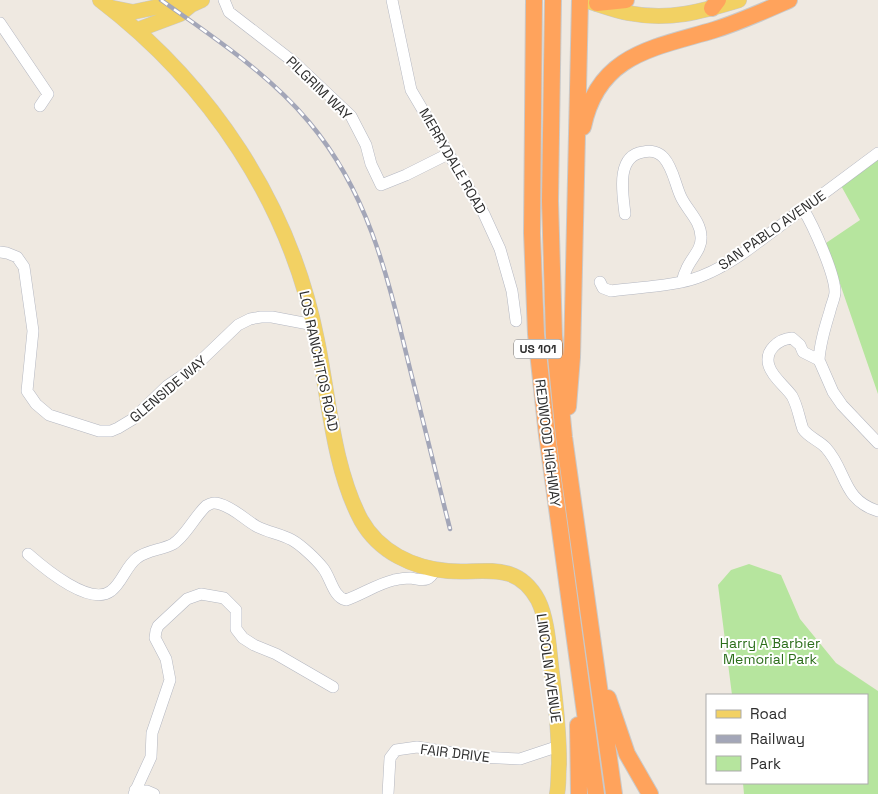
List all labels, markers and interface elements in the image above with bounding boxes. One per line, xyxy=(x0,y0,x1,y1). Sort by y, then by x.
street label: PILGRIM WAY xyxy=(282,52,356,124)
street label: MERRYDALE ROAD xyxy=(415,105,491,217)
street label: SAN PABLO AVENUE xyxy=(715,186,829,274)
street label: LOS RANCHITOS ROAD xyxy=(295,289,343,433)
road number: US 101 xyxy=(514,339,562,358)
street label: GLENSIDE WAY xyxy=(126,351,210,426)
street label: REDWOOD HIGHWAY xyxy=(531,378,565,508)
street label: LINCOLN AVENUE xyxy=(532,612,566,724)
park label: Harry A Barbier Memorial Park xyxy=(720,634,820,668)
legend xyxy=(706,694,868,784)
text: Road xyxy=(750,704,787,723)
text: Railway xyxy=(750,729,805,748)
street label: FAIR DRIVE xyxy=(419,740,491,766)
text: Park xyxy=(750,754,781,773)

